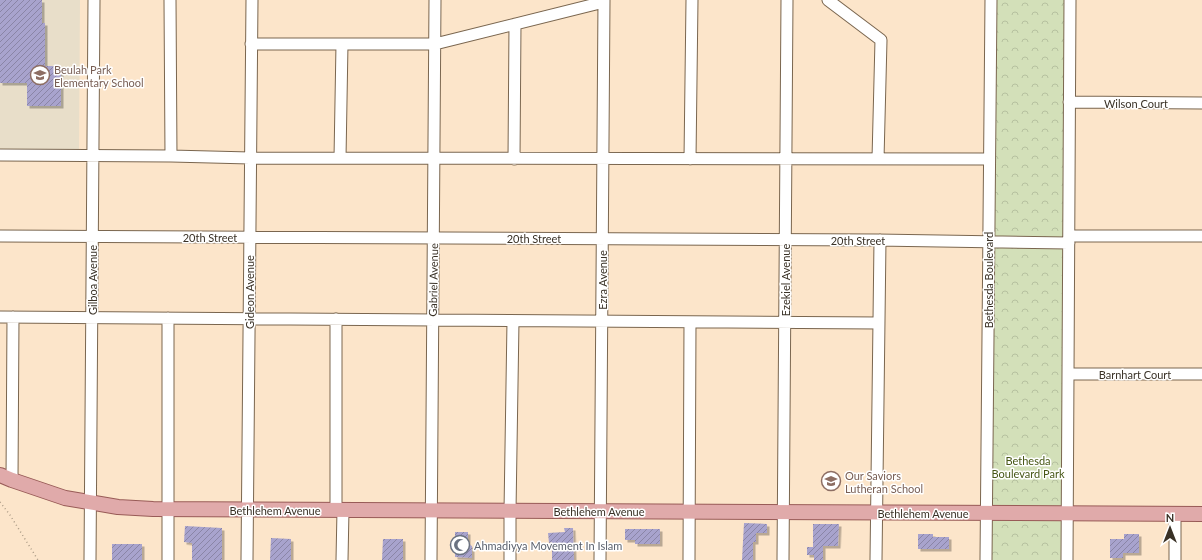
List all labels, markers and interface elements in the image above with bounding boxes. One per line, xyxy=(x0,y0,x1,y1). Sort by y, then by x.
place label: Beulah Park Elementary School xyxy=(54,63,144,89)
school or university icon: Beulah Park Elementary School xyxy=(29,64,51,86)
street label: Wilson Court xyxy=(1104,97,1168,110)
street label: 20th Street xyxy=(183,231,237,244)
street label: 20th Street xyxy=(507,232,561,245)
street label: Bethesda Boulevard xyxy=(982,232,995,328)
street label: 20th Street xyxy=(831,234,885,247)
street label: Gabriel Avenue xyxy=(426,243,440,317)
street label: Ezekiel Avenue xyxy=(779,244,792,316)
street label: Gilboa Avenue xyxy=(86,245,99,315)
street label: Ezra Avenue xyxy=(596,250,609,310)
street label: Gideon Avenue xyxy=(243,255,256,329)
street label: Barnhart Court xyxy=(1099,368,1171,381)
park label: Bethesda Boulevard Park xyxy=(992,454,1065,480)
place label: Our Saviors Lutheran School xyxy=(845,469,923,495)
school or university icon: Our Saviors Lutheran School xyxy=(820,470,842,492)
street label: Bethlehem Avenue xyxy=(229,504,321,517)
street label: Bethlehem Avenue xyxy=(553,505,645,518)
street label: Bethlehem Avenue xyxy=(877,507,969,520)
north arrow xyxy=(1150,508,1190,548)
text: N xyxy=(1166,511,1174,524)
mosque icon: Ahmadiyya Movement In Islam xyxy=(449,534,471,556)
place label: Ahmadiyya Movement In Islam xyxy=(474,539,622,552)

